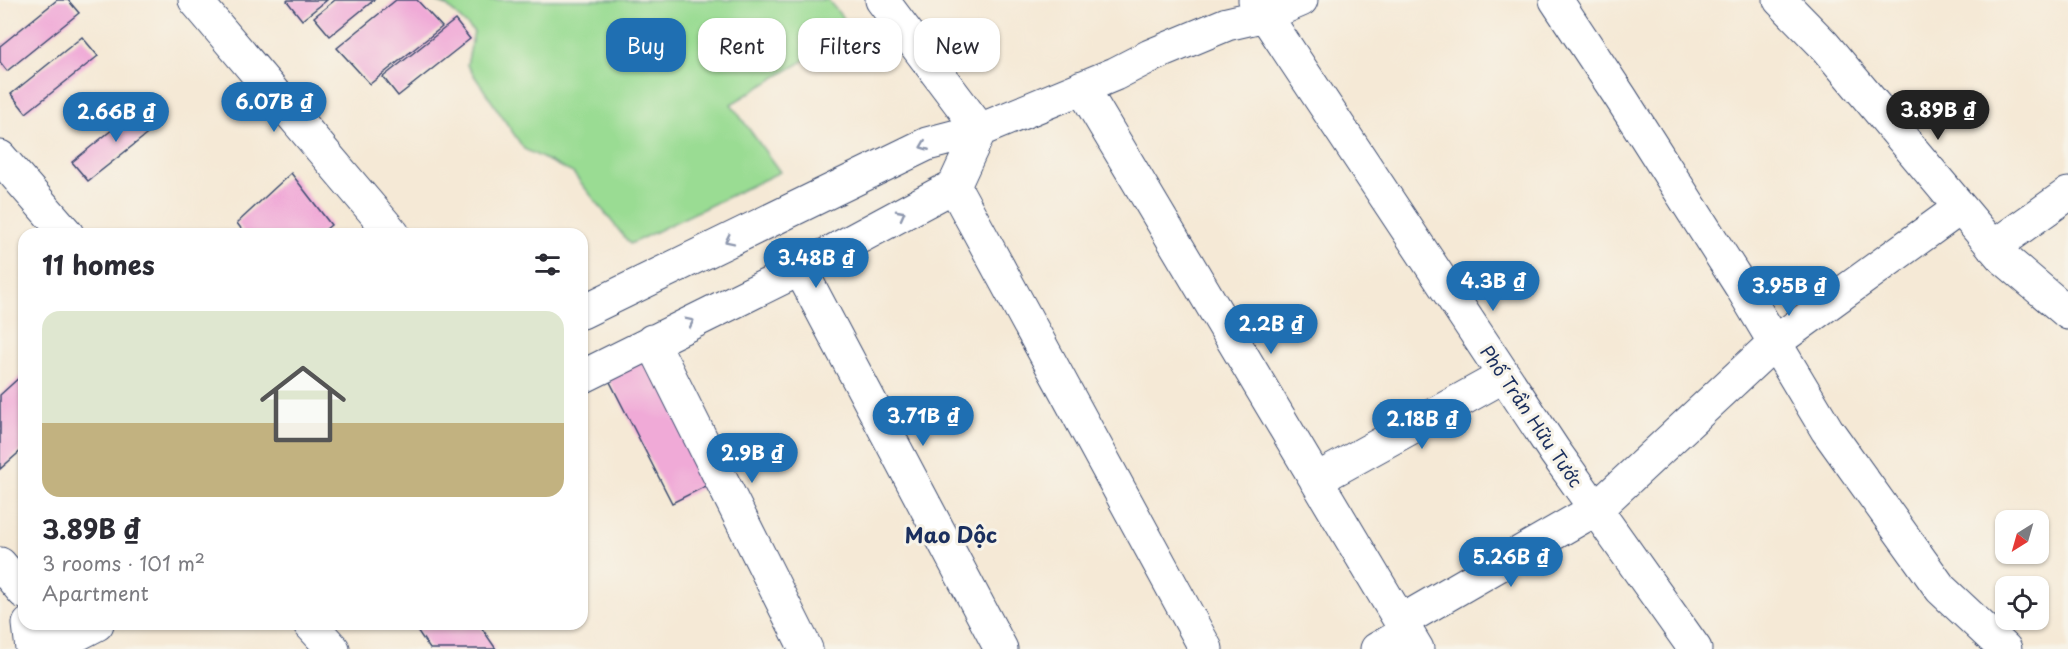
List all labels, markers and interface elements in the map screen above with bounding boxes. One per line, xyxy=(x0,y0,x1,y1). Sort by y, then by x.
chip: Buy xyxy=(606,18,686,72)
chip: Rent xyxy=(698,18,786,72)
chip: Filters xyxy=(798,18,902,72)
chip: New xyxy=(914,18,1000,72)
pin: 6.07B ₫ xyxy=(219,82,329,133)
text: 6.07B ₫ xyxy=(235,86,313,116)
pin: 3.89B ₫ xyxy=(1883,90,1993,141)
pin: 2.66B ₫ xyxy=(61,92,171,143)
text: 3.89B ₫ xyxy=(1900,94,1976,124)
text: 2.66B ₫ xyxy=(77,96,155,126)
one-way arrow xyxy=(919,139,930,151)
one-way arrow xyxy=(895,210,906,221)
one-way arrow xyxy=(725,233,736,244)
pin: 3.48B ₫ xyxy=(761,238,871,289)
text: 3.48B ₫ xyxy=(778,242,854,272)
text: 11 homes xyxy=(42,245,155,284)
icon: filters xyxy=(531,248,564,281)
pin: 4.3B ₫ xyxy=(1444,261,1542,312)
text: 4.3B ₫ xyxy=(1460,265,1526,295)
pin: 3.95B ₫ xyxy=(1734,266,1844,317)
text: 3.95B ₫ xyxy=(1752,270,1826,300)
pin: 2.2B ₫ xyxy=(1222,304,1320,355)
text: 2.2B ₫ xyxy=(1239,308,1303,338)
one-way arrow xyxy=(684,318,695,329)
street label: Phố Trần Hữu Tước xyxy=(1474,339,1590,493)
icon: home xyxy=(249,350,357,458)
pin: 3.71B ₫ xyxy=(868,396,978,447)
pin: 2.18B ₫ xyxy=(1367,399,1477,450)
text: 3.71B ₫ xyxy=(887,400,959,430)
text: 2.18B ₫ xyxy=(1386,403,1458,433)
pin: 2.9B ₫ xyxy=(703,433,801,484)
text: 2.9B ₫ xyxy=(721,437,783,467)
text: 3.89B ₫ xyxy=(42,509,140,548)
north arrow xyxy=(1995,510,2049,564)
map controls xyxy=(1995,510,2049,630)
district label: Mao Dộc xyxy=(905,518,997,550)
pin: 5.26B ₫ xyxy=(1456,537,1566,588)
text: 5.26B ₫ xyxy=(1473,541,1549,571)
text: 3 rooms · 101 m² xyxy=(42,548,205,578)
button: locate xyxy=(1995,576,2049,630)
text: Apartment xyxy=(42,578,149,608)

